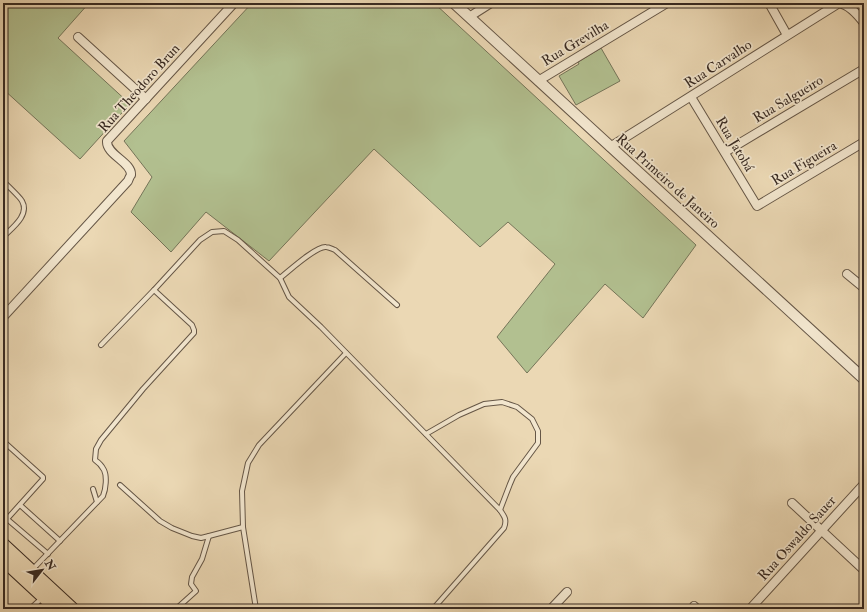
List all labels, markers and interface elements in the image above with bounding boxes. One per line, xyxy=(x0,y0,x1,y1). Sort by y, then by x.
street label: Rua Grevilha xyxy=(538,16,612,70)
street label: Rua Carvalho xyxy=(681,36,755,92)
street label: Rua Theodoro Brun xyxy=(95,40,183,136)
street label: Rua Salgueiro xyxy=(750,71,826,127)
street label: Rua Jatobá xyxy=(712,114,758,175)
street label: Rua Primeiro de Janeiro xyxy=(613,130,724,232)
street label: Rua Figueira xyxy=(768,137,840,189)
street label: Rua Oswaldo Sauer xyxy=(754,491,840,584)
north arrow xyxy=(22,550,62,590)
text: N xyxy=(42,557,59,574)

